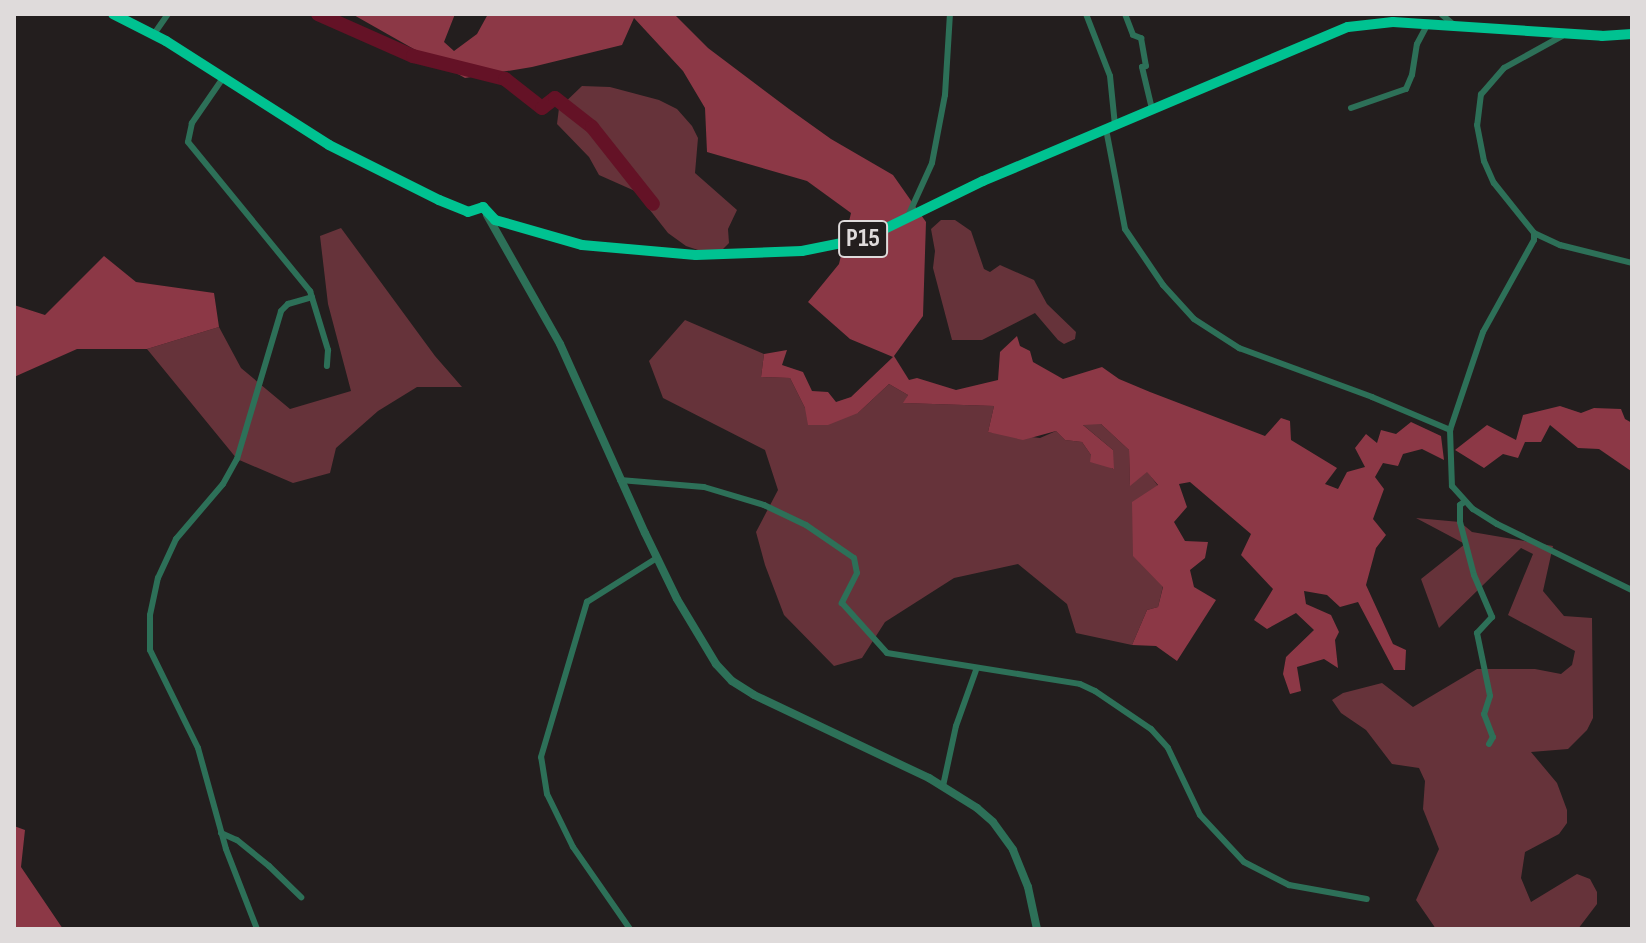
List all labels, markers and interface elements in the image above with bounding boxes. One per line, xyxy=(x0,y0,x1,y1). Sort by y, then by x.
road number: P15 xyxy=(837,217,889,261)

